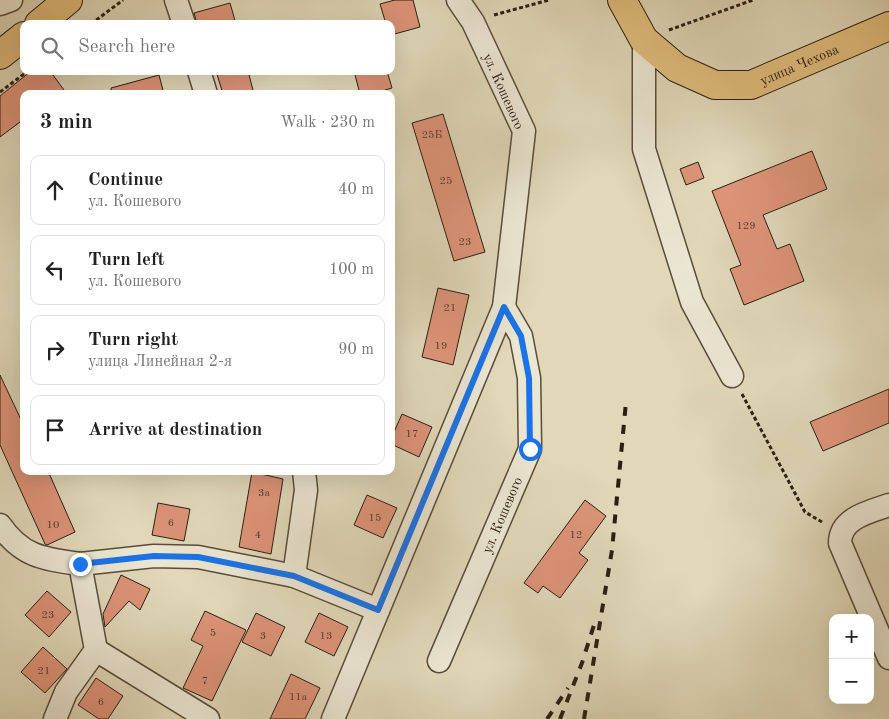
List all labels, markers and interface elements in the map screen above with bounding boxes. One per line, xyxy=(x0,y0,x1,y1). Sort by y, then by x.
search box xyxy=(20,20,395,75)
icon: search xyxy=(38,34,66,62)
text: Search here xyxy=(78,38,175,57)
street label: улица Чехова xyxy=(758,42,841,88)
street label: ул. Кошевого xyxy=(480,51,526,132)
text: 3 min xyxy=(40,112,93,133)
text: Walk · 230 m xyxy=(280,115,375,131)
house number: 25Б xyxy=(422,130,442,141)
text: Continue xyxy=(88,171,163,190)
icon: ahead xyxy=(41,176,69,204)
house number: 25 xyxy=(440,176,452,187)
text: 40 m xyxy=(338,182,374,198)
text: ул. Кошевого xyxy=(88,194,181,210)
house number: 129 xyxy=(736,221,756,232)
house number: 23 xyxy=(459,237,471,248)
text: Turn left xyxy=(88,251,165,270)
icon: left xyxy=(41,256,69,284)
text: 100 m xyxy=(329,262,374,278)
text: ул. Кошевого xyxy=(88,274,181,290)
house number: 21 xyxy=(444,303,456,314)
text: Turn right xyxy=(88,331,178,350)
icon: right xyxy=(41,336,69,364)
house number: 19 xyxy=(435,341,447,352)
text: 90 m xyxy=(338,342,374,358)
text: улица Линейная 2-я xyxy=(88,354,232,370)
icon: arrive xyxy=(41,416,69,444)
text: Arrive at destination xyxy=(88,421,262,440)
house number: 17 xyxy=(406,429,418,440)
route start xyxy=(519,438,542,461)
street label: ул. Кошевого xyxy=(480,475,525,556)
house number: 3а xyxy=(258,488,270,499)
house number: 15 xyxy=(369,513,381,524)
house number: 6 xyxy=(168,518,174,529)
house number: 10 xyxy=(47,520,59,531)
house number: 4 xyxy=(255,530,261,541)
house number: 12 xyxy=(570,530,582,541)
route end xyxy=(69,553,92,576)
house number: 23 xyxy=(42,610,54,621)
map controls xyxy=(829,614,874,704)
button: + xyxy=(829,614,874,659)
house number: 5 xyxy=(210,628,216,639)
house number: 3 xyxy=(260,631,266,642)
house number: 13 xyxy=(320,631,332,642)
button: − xyxy=(829,659,874,704)
house number: 21 xyxy=(38,666,50,677)
house number: 7 xyxy=(202,676,208,687)
house number: 11а xyxy=(289,692,308,703)
house number: 6 xyxy=(98,697,104,708)

